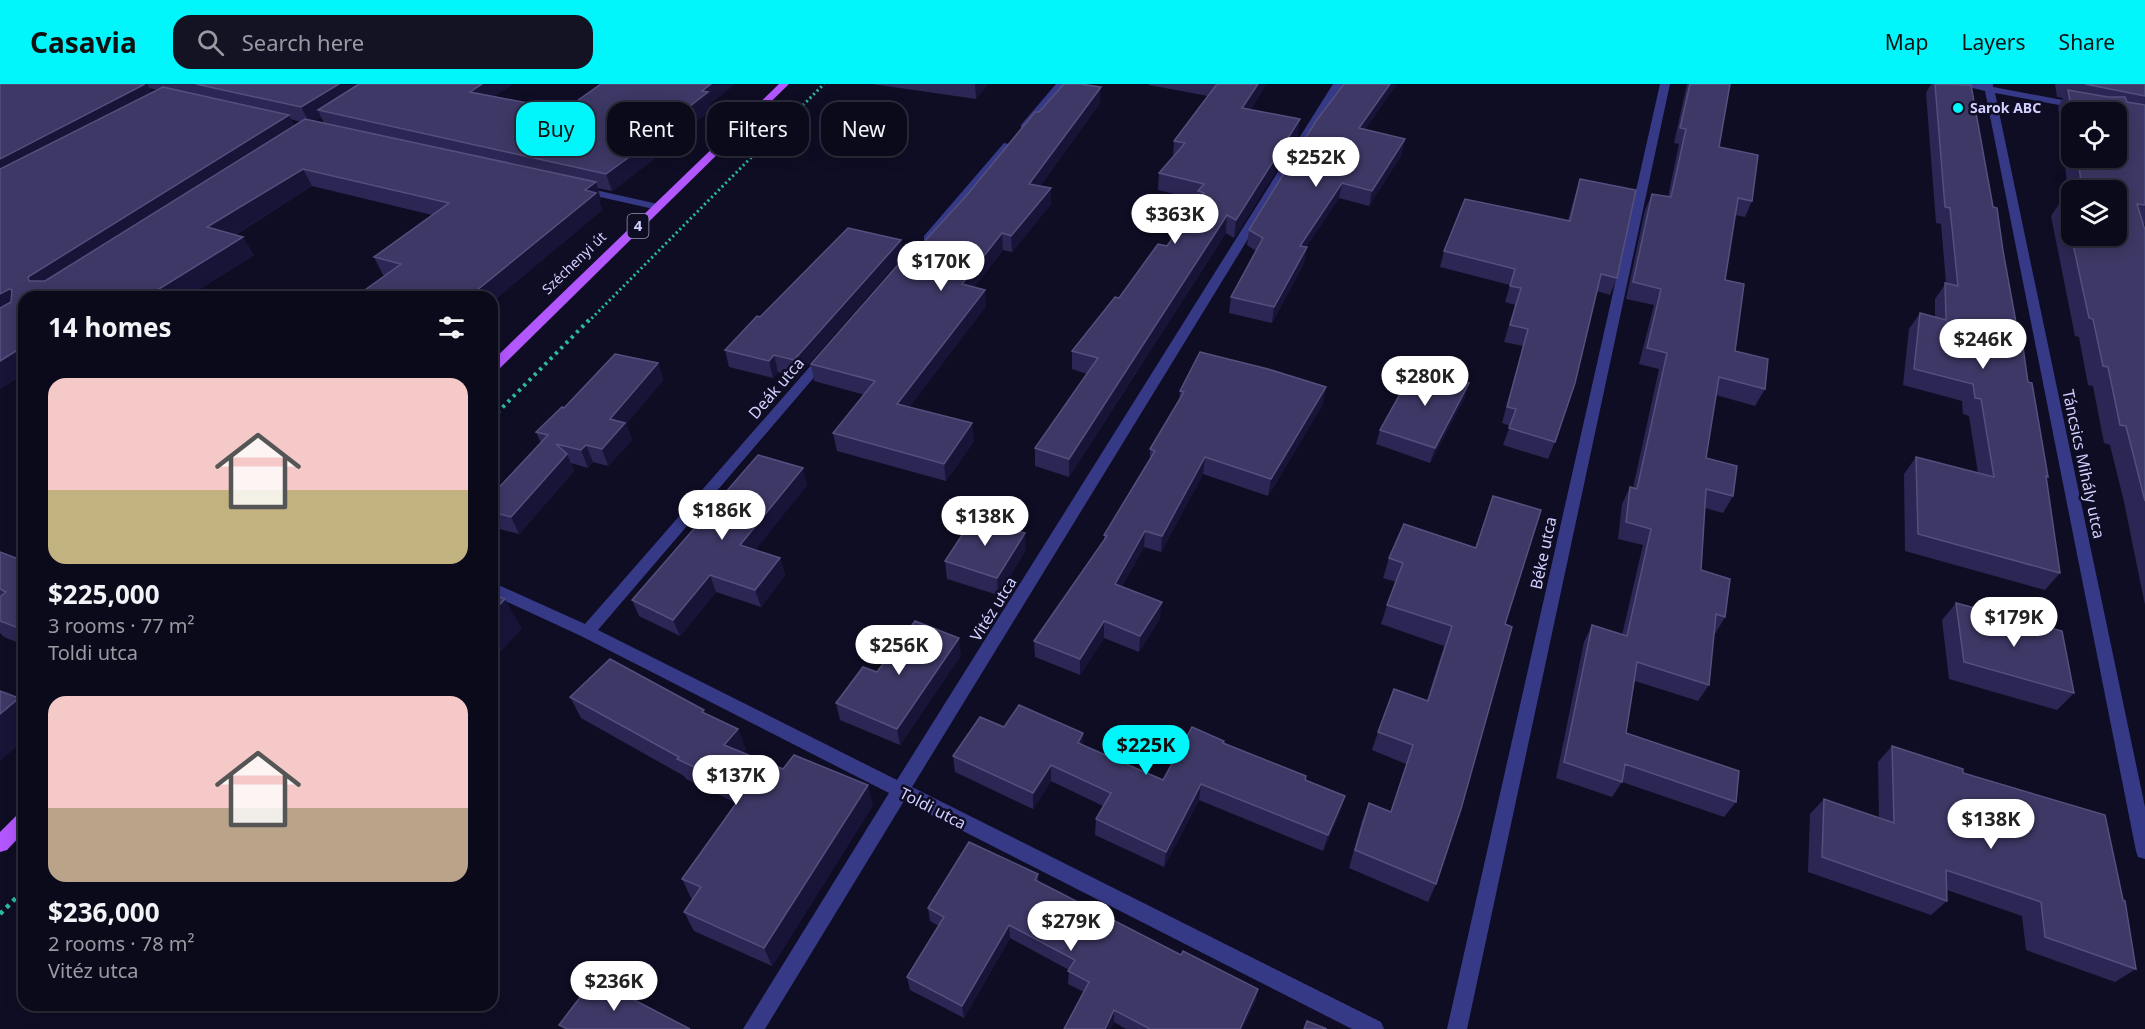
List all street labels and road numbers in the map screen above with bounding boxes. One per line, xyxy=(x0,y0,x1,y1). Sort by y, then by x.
road number: 4 xyxy=(628,214,648,238)
street label: Széchenyi út xyxy=(537,227,610,298)
street label: Deák utca xyxy=(743,353,809,423)
street label: Táncsics Mihály utca xyxy=(2057,388,2111,540)
street label: Béke utca xyxy=(1525,515,1561,591)
street label: Vitéz utca xyxy=(964,572,1022,646)
street label: Toldi utca xyxy=(896,782,970,834)

